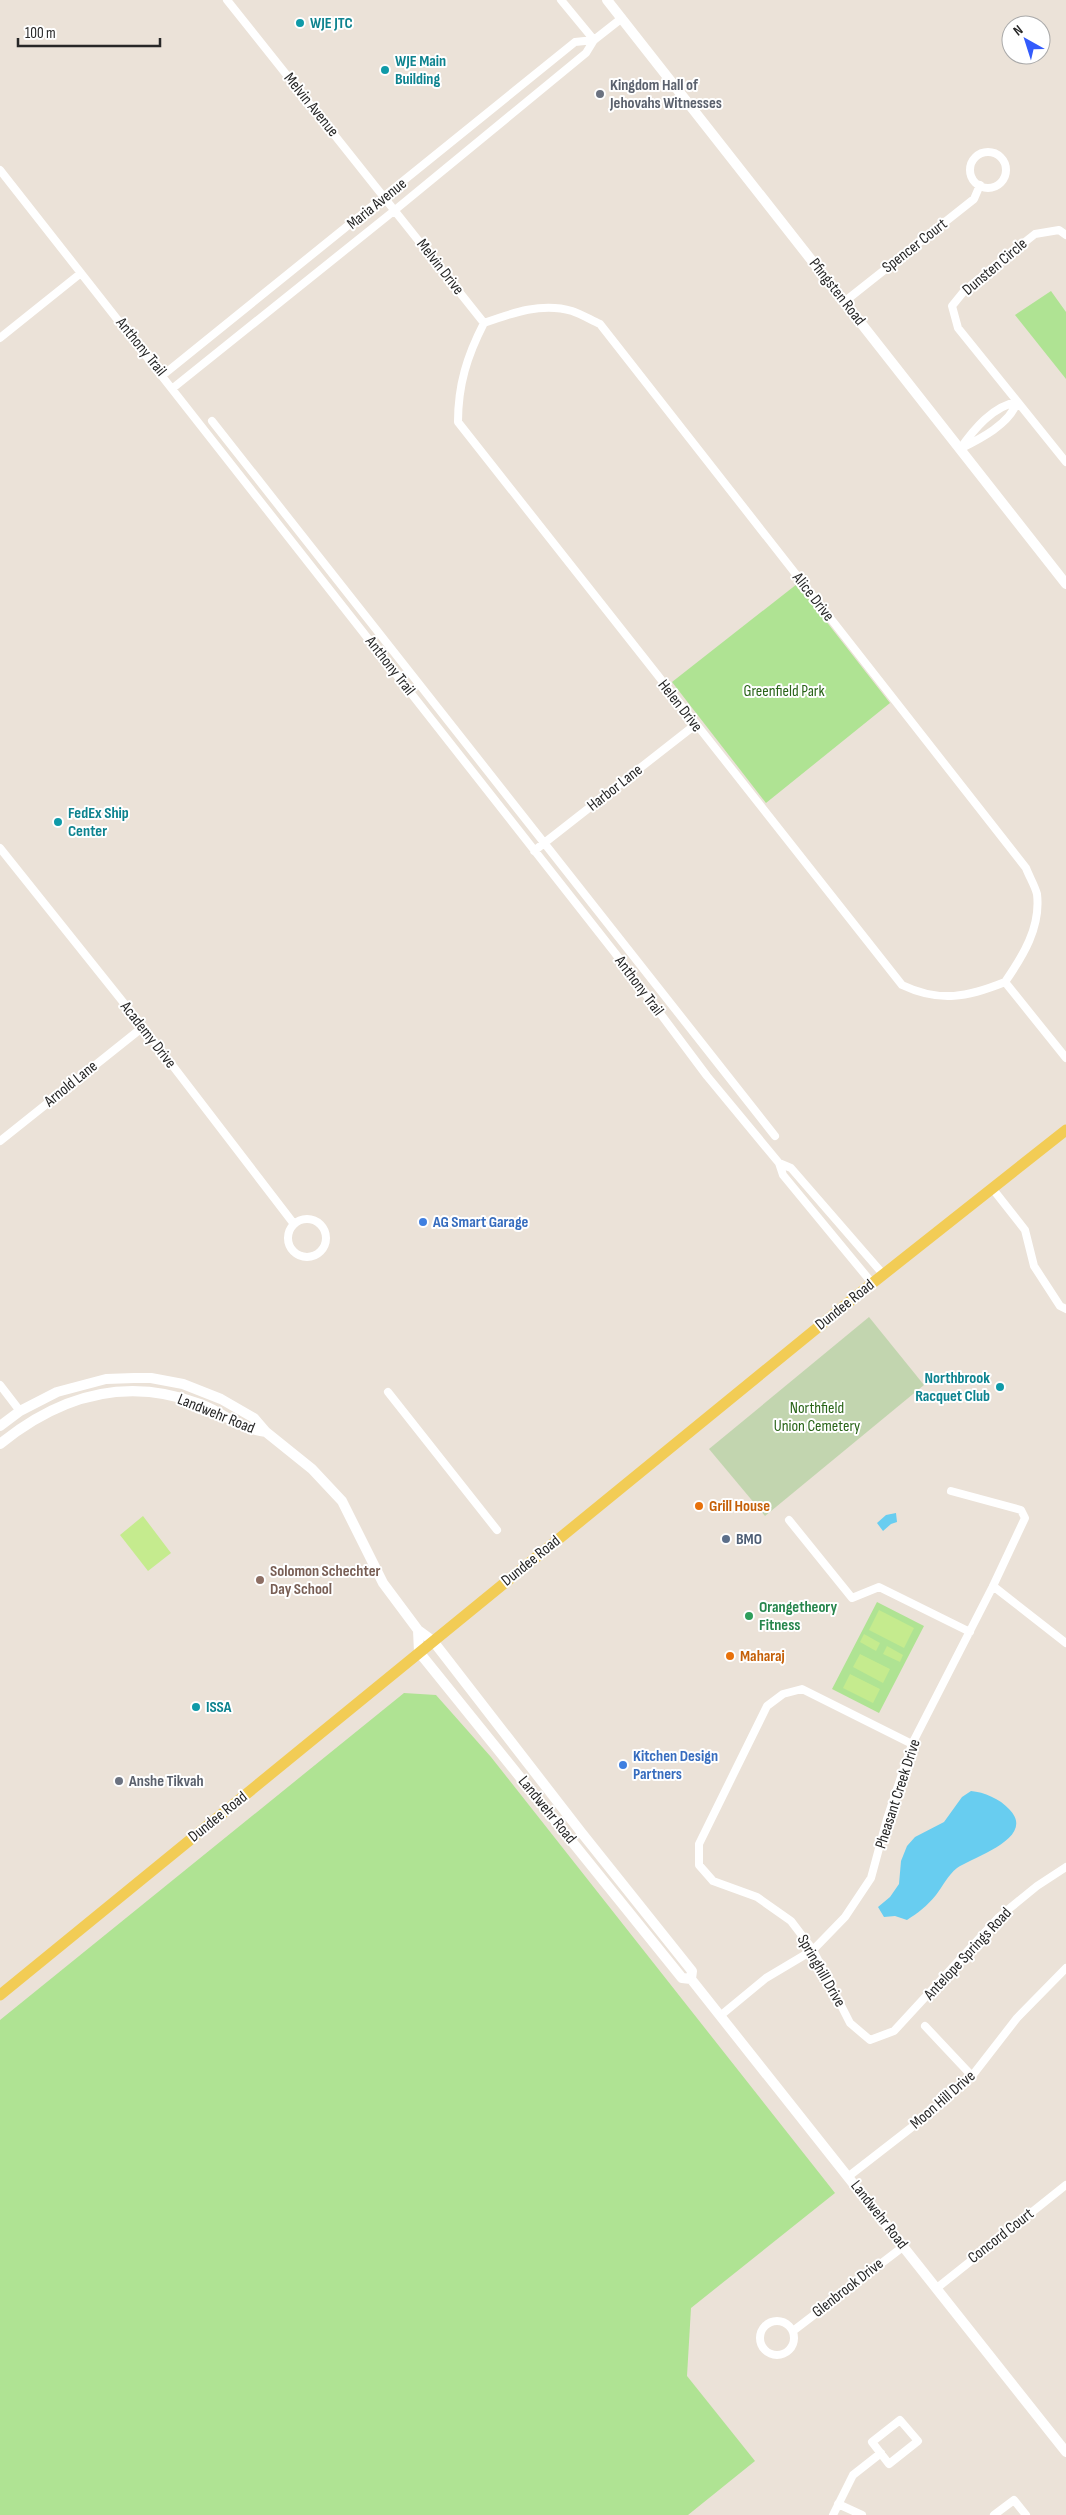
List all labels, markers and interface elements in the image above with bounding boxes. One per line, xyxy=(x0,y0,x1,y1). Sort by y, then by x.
place label: WJE JTC xyxy=(310,14,353,33)
scale bar xyxy=(18,15,160,47)
north arrow xyxy=(1001,15,1051,65)
marker: WJE JTC xyxy=(294,17,306,29)
text: N xyxy=(1010,21,1026,39)
text: 100 m xyxy=(25,24,56,43)
place label: WJE Main Building xyxy=(395,52,446,89)
marker: WJE Main Building xyxy=(379,64,391,76)
street label: Melvin Avenue xyxy=(280,69,342,141)
place label: Kingdom Hall of Jehovahs Witnesses xyxy=(609,76,722,113)
marker: Kingdom Hall of Jehovahs Witnesses xyxy=(594,88,606,100)
street label: Maria Avenue xyxy=(343,174,411,234)
street label: Spencer Court xyxy=(879,215,951,277)
street label: Dunsten Circle xyxy=(959,234,1031,300)
street label: Melvin Drive xyxy=(412,235,468,299)
street label: Pfingsten Road xyxy=(805,255,869,329)
street label: Anthony Trail xyxy=(111,313,170,380)
street label: Alice Drive xyxy=(787,568,838,625)
street label: Anthony Trail xyxy=(360,632,419,699)
street label: Helen Drive xyxy=(654,676,706,736)
park label: Greenfield Park xyxy=(743,682,825,701)
street label: Harbor Lane xyxy=(584,761,646,815)
place label: FedEx Ship Center xyxy=(68,804,129,841)
marker: FedEx Ship Center xyxy=(52,816,64,828)
street label: Anthony Trail xyxy=(610,952,668,1020)
street label: Academy Drive xyxy=(115,997,180,1072)
street label: Arnold Lane xyxy=(40,1057,101,1112)
place label: AG Smart Garage xyxy=(432,1213,529,1232)
marker: AG Smart Garage xyxy=(417,1216,429,1228)
street label: Dundee Road xyxy=(812,1276,878,1334)
place label: Northbrook Racquet Club xyxy=(915,1369,990,1406)
marker: Northbrook Racquet Club xyxy=(994,1381,1006,1393)
street label: Landwehr Road xyxy=(175,1390,257,1438)
park label: Northfield Union Cemetery xyxy=(774,1399,860,1436)
place label: Grill House xyxy=(709,1497,770,1516)
marker: Grill House xyxy=(693,1500,705,1512)
place label: BMO xyxy=(736,1530,762,1549)
street label: Dundee Road xyxy=(498,1532,564,1590)
marker: BMO xyxy=(720,1533,732,1545)
place label: Solomon Schechter Day School xyxy=(270,1562,381,1599)
marker: Solomon Schechter Day School xyxy=(254,1574,266,1586)
place label: Orangetheory Fitness xyxy=(759,1598,837,1635)
marker: Orangetheory Fitness xyxy=(743,1610,755,1622)
place label: Maharaj xyxy=(740,1647,785,1666)
marker: Maharaj xyxy=(724,1650,736,1662)
place label: ISSA xyxy=(206,1698,232,1717)
marker: ISSA xyxy=(190,1701,202,1713)
street label: Pheasant Creek Drive xyxy=(871,1737,925,1851)
place label: Kitchen Design Partners xyxy=(633,1747,718,1784)
marker: Kitchen Design Partners xyxy=(617,1759,629,1771)
place label: Anshe Tikvah xyxy=(128,1772,204,1791)
street label: Landwehr Road xyxy=(514,1772,580,1848)
marker: Anshe Tikvah xyxy=(113,1775,125,1787)
street label: Dundee Road xyxy=(185,1788,251,1846)
street label: Antelope Springs Road xyxy=(920,1904,1016,2005)
street label: Springhill Drive xyxy=(793,1931,849,2011)
street label: Moon Hill Drive xyxy=(907,2067,979,2133)
street label: Landwehr Road xyxy=(846,2177,912,2253)
street label: Concord Court xyxy=(964,2204,1038,2268)
street label: Glenbrook Drive xyxy=(809,2254,887,2322)

